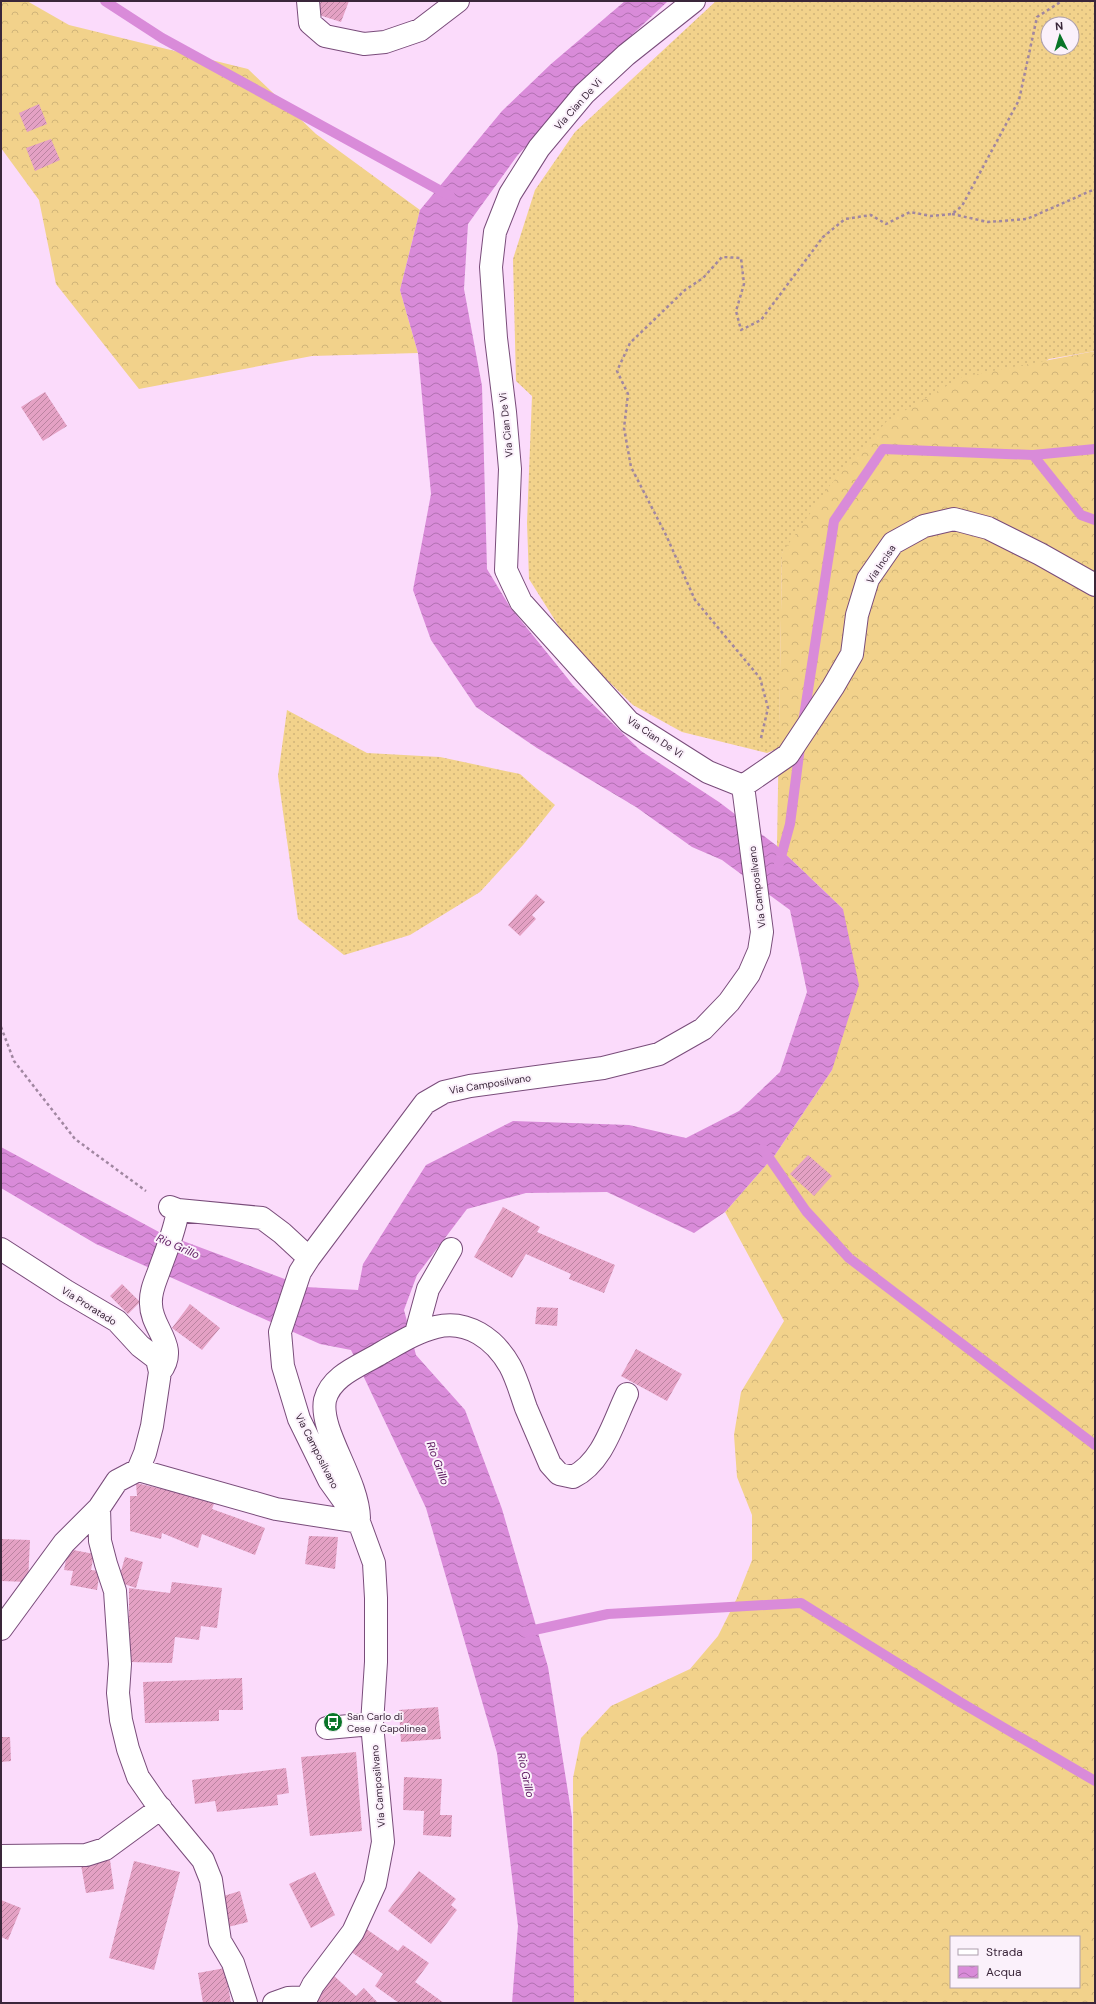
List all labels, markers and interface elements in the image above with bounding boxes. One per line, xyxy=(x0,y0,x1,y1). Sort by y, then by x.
north arrow xyxy=(1040,16,1080,56)
text: N xyxy=(1055,19,1064,33)
street label: Via Cian De Vi xyxy=(551,76,605,132)
street label: Via Cian De Vi xyxy=(496,392,516,458)
street label: Via Incisa xyxy=(863,542,899,586)
street label: Via Cian De Vi xyxy=(624,713,686,761)
street label: Via Camposilvano xyxy=(746,845,768,929)
street label: Via Camposilvano xyxy=(448,1071,532,1097)
water label: Rio Grillo xyxy=(154,1230,202,1262)
street label: Via Proratado xyxy=(59,1284,119,1328)
street label: Via Camposilvano xyxy=(292,1411,342,1491)
water label: Rio Grillo xyxy=(424,1439,452,1487)
place label: San Carlo di Cese / Capolinea xyxy=(347,1710,426,1735)
bus stop icon: San Carlo di Cese / Capolinea xyxy=(322,1711,344,1733)
street label: Via Camposilvano xyxy=(368,1744,388,1828)
water label: Rio Grillo xyxy=(514,1751,538,1799)
legend xyxy=(950,1936,1080,1988)
text: Strada xyxy=(986,1944,1023,1960)
text: Acqua xyxy=(986,1964,1021,1980)

